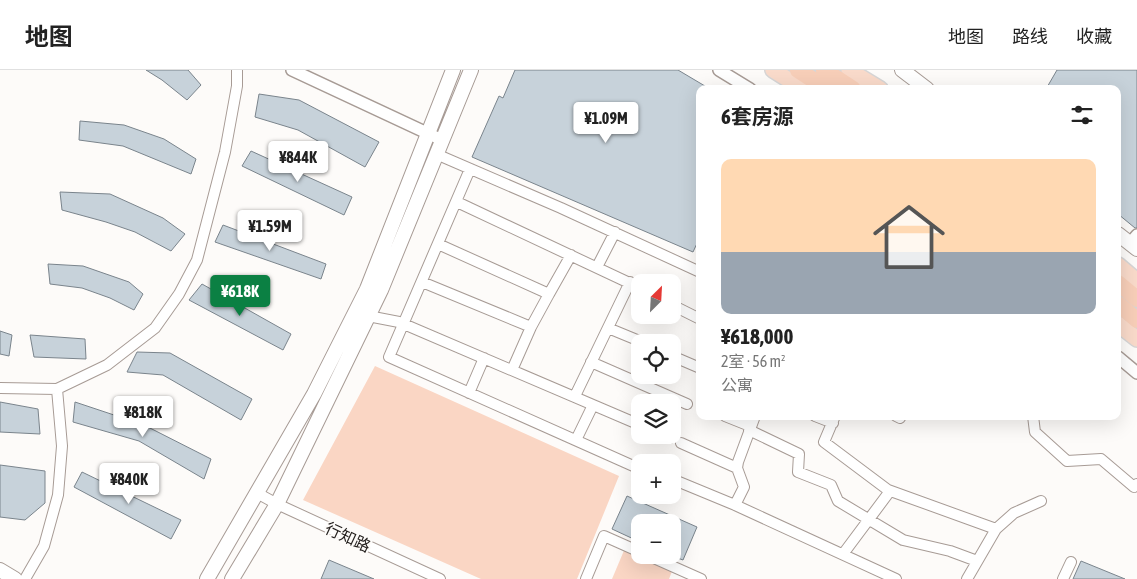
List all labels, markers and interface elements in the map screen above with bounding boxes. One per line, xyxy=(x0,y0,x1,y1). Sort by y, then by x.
text: 地图 xyxy=(25,23,73,50)
text: 地图 xyxy=(948,26,984,47)
text: 路线 xyxy=(1012,26,1048,47)
text: 收藏 xyxy=(1076,26,1112,47)
icon: filters xyxy=(1068,101,1096,129)
pin: ¥1.09M xyxy=(565,102,647,144)
text: 6套房源 xyxy=(721,104,794,128)
text: ¥1.09M xyxy=(584,109,628,127)
pin: ¥844K xyxy=(263,140,333,183)
text: ¥844K xyxy=(279,148,317,166)
icon: home xyxy=(864,192,954,282)
pin: ¥1.59M xyxy=(229,210,311,252)
text: ¥1.59M xyxy=(248,217,292,235)
pin: ¥618K xyxy=(205,274,275,317)
north arrow xyxy=(631,274,681,324)
map controls xyxy=(631,274,681,564)
text: ¥618K xyxy=(221,282,259,300)
text: ¥618,000 xyxy=(721,324,793,348)
button: locate xyxy=(631,334,681,384)
text: 2室 · 56 m² xyxy=(721,352,786,370)
text: 公寓 xyxy=(721,376,753,394)
button: layers xyxy=(631,394,681,444)
pin: ¥818K xyxy=(108,396,178,438)
text: ¥818K xyxy=(124,403,162,421)
button: + xyxy=(631,454,681,504)
pin: ¥840K xyxy=(94,462,164,505)
text: ¥840K xyxy=(110,470,148,488)
button: − xyxy=(631,514,681,564)
street label: 行知路 xyxy=(322,519,374,555)

